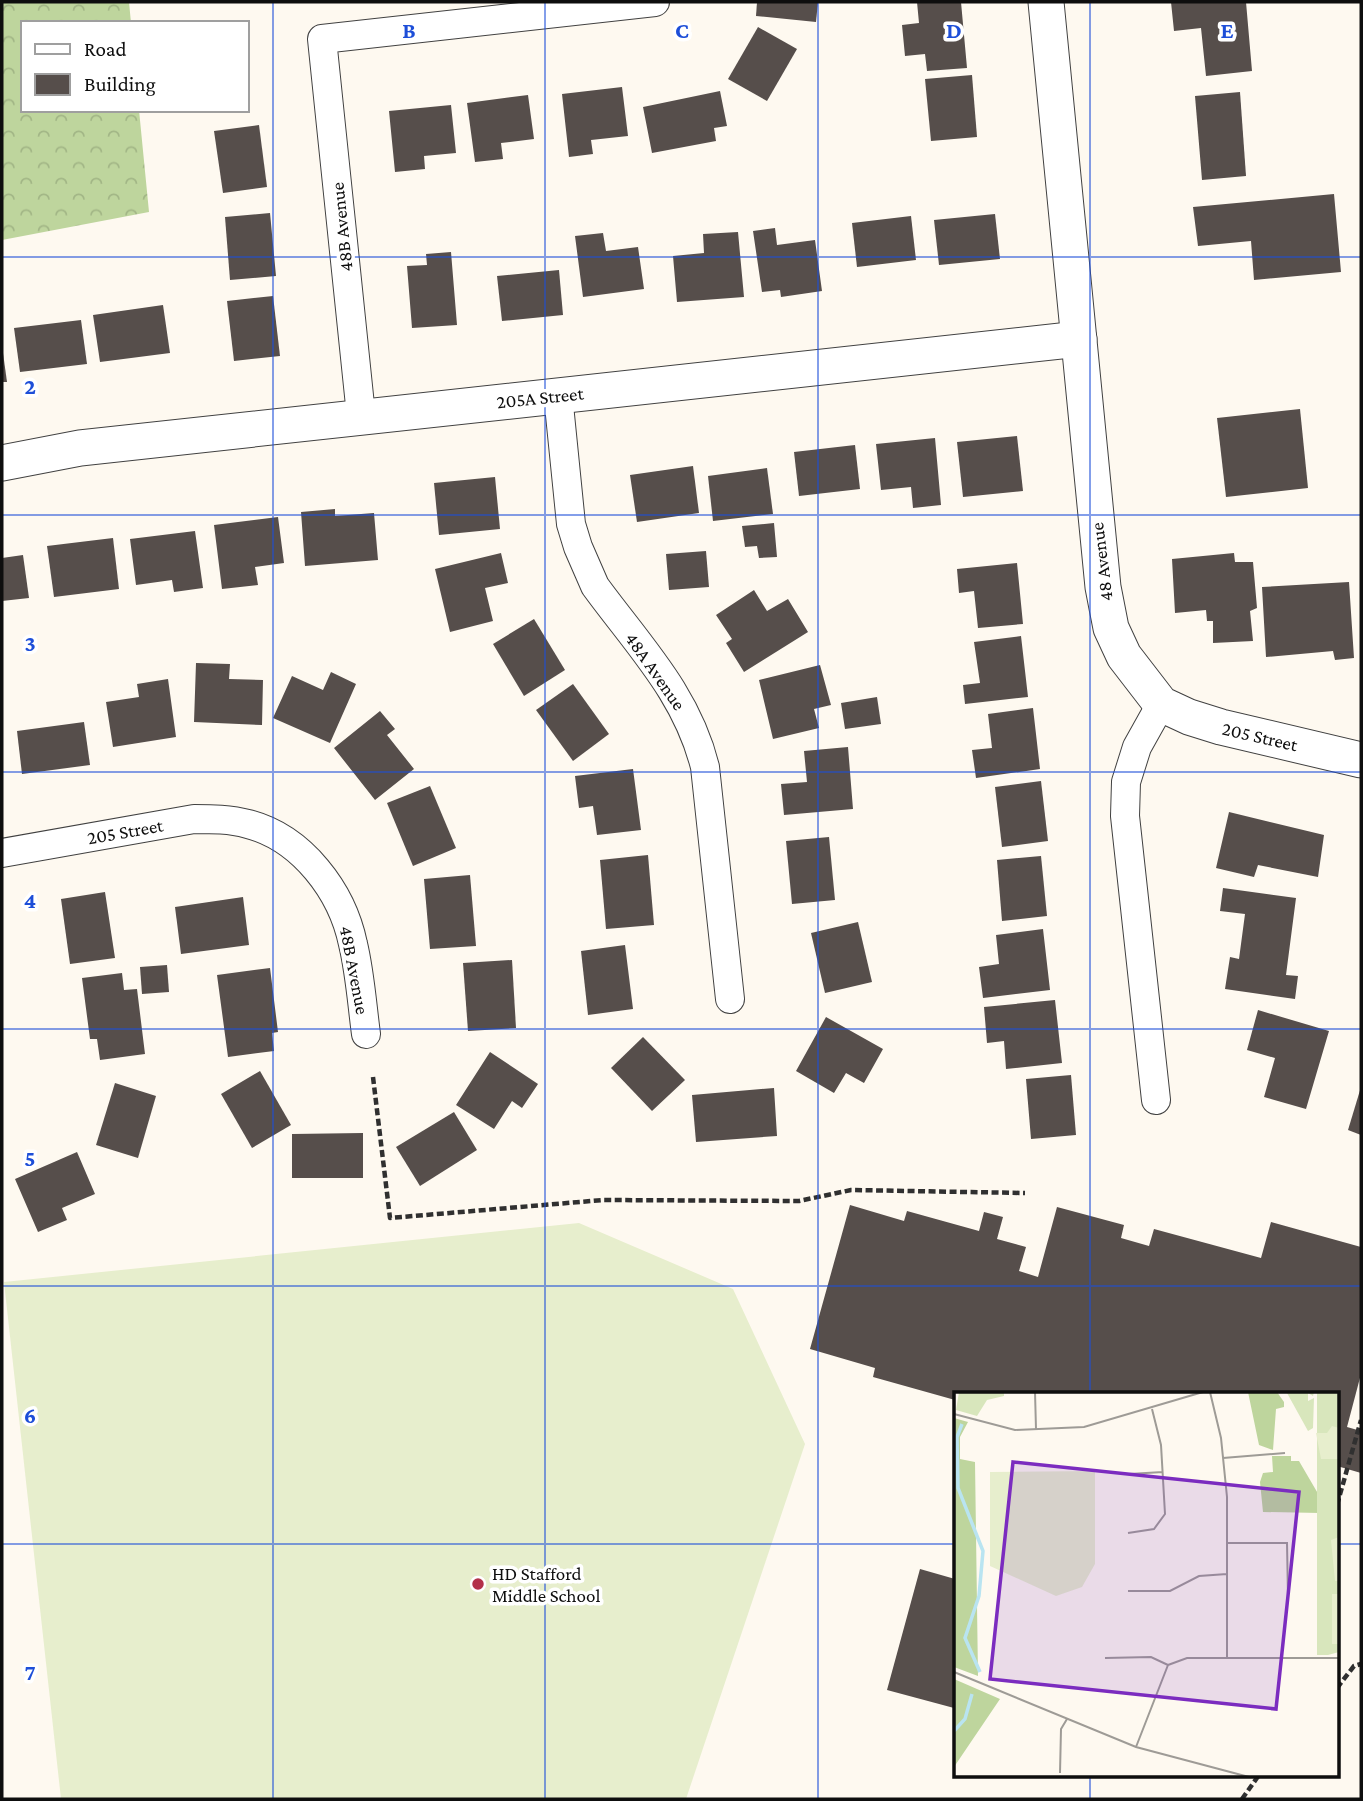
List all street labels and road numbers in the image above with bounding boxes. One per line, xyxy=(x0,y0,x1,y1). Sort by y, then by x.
street label: 48B Avenue xyxy=(326,181,357,273)
street label: 205A Street xyxy=(496,382,585,413)
street label: 48 Avenue xyxy=(1086,521,1117,603)
street label: 48A Avenue xyxy=(621,628,690,714)
street label: 205 Street xyxy=(1220,718,1300,756)
street label: 205 Street xyxy=(85,814,165,849)
street label: 48B Avenue xyxy=(336,924,373,1016)

